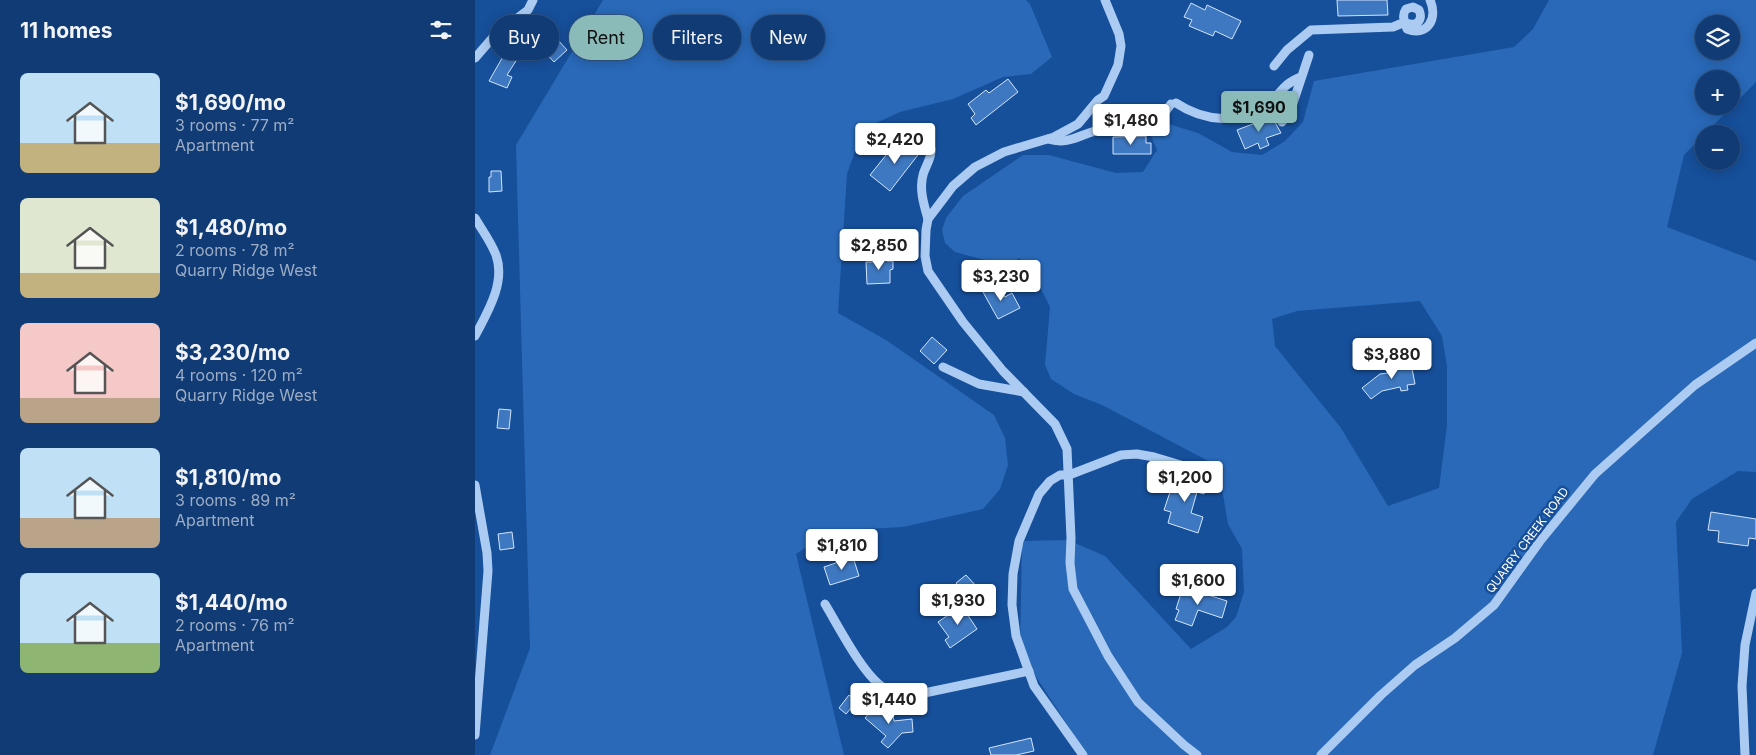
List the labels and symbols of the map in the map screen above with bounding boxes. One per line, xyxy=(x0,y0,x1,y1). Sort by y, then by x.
pin: $1,690 xyxy=(1218,90,1300,133)
pin: $1,480 xyxy=(1090,104,1172,146)
pin: $2,420 xyxy=(854,122,936,165)
pin: $2,850 xyxy=(838,228,920,271)
pin: $3,230 xyxy=(960,260,1042,302)
pin: $3,880 xyxy=(1351,338,1433,380)
pin: $1,200 xyxy=(1144,460,1226,503)
street label: QUARRY CREEK ROAD xyxy=(1482,484,1572,596)
pin: $1,810 xyxy=(801,528,883,571)
pin: $1,600 xyxy=(1157,564,1239,606)
pin: $1,930 xyxy=(917,584,999,626)
pin: $1,440 xyxy=(848,682,930,725)

